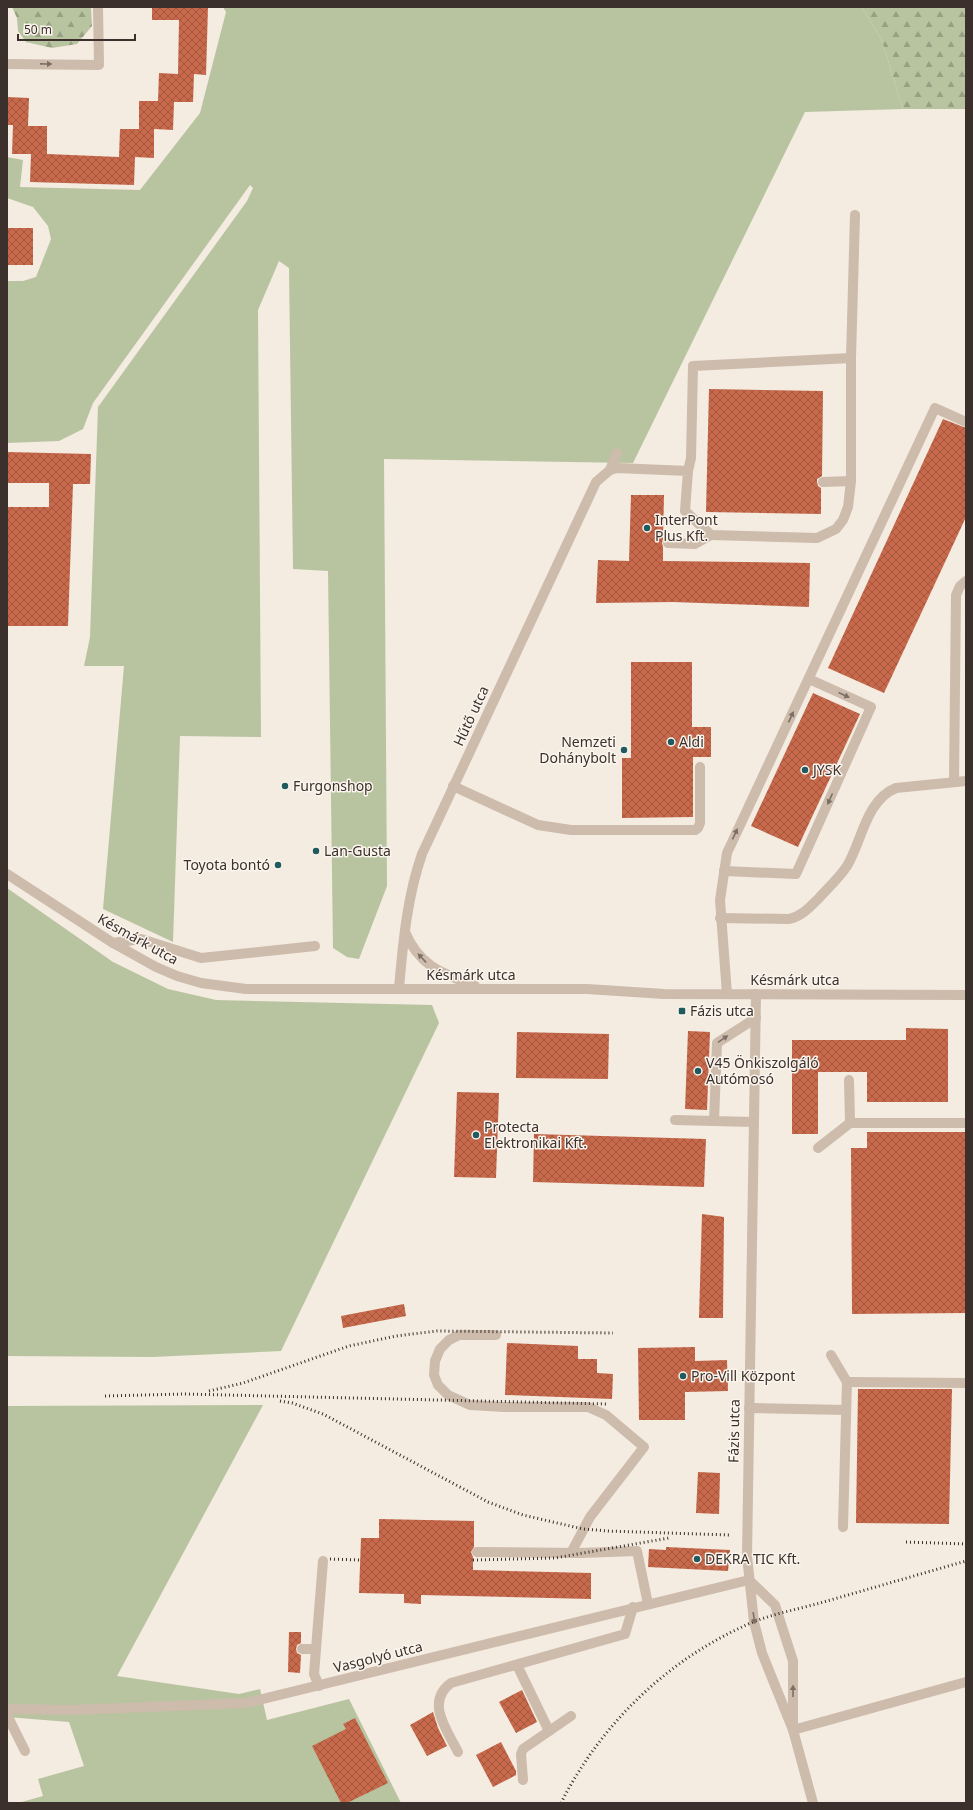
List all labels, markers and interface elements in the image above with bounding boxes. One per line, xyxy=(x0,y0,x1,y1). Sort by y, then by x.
scale bar xyxy=(18,16,135,42)
text: 50 m xyxy=(24,21,52,38)
one-way arrow xyxy=(40,61,53,67)
place label: InterPont Plus Kft. xyxy=(655,510,718,545)
marker: InterPont Plus Kft. xyxy=(642,523,652,533)
street label: Hűtő utca xyxy=(448,683,493,749)
one-way arrow xyxy=(838,692,850,698)
one-way arrow xyxy=(788,711,794,722)
place label: Nemzeti Dohánybolt xyxy=(539,732,616,767)
place label: Aldi xyxy=(679,732,704,751)
marker: Aldi xyxy=(666,737,676,747)
marker: Nemzeti Dohánybolt xyxy=(619,745,629,755)
place label: JYSK xyxy=(811,760,841,779)
marker: JYSK xyxy=(800,765,810,775)
place label: Furgonshop xyxy=(293,776,373,795)
marker: Furgonshop xyxy=(280,781,290,791)
one-way arrow xyxy=(826,793,833,805)
one-way arrow xyxy=(733,828,739,840)
place label: Lan-Gusta xyxy=(324,841,391,860)
marker: Lan-Gusta xyxy=(311,846,321,856)
place label: Toyota bontó xyxy=(184,855,270,874)
marker: Toyota bontó xyxy=(273,860,283,870)
street label: Késmárk utca xyxy=(95,909,182,969)
one-way arrow xyxy=(417,953,426,963)
street label: Késmárk utca xyxy=(426,965,516,984)
street label: Késmárk utca xyxy=(750,970,840,989)
place label: Fázis utca xyxy=(690,1001,754,1020)
marker: Fázis utca xyxy=(677,1006,687,1016)
one-way arrow xyxy=(717,1035,728,1043)
place label: V45 Önkiszolgáló Autómosó xyxy=(706,1053,819,1088)
marker: V45 Önkiszolgáló Autómosó xyxy=(693,1066,703,1076)
place label: Protecta Elektronikai Kft. xyxy=(484,1117,587,1152)
marker: Protecta Elektronikai Kft. xyxy=(471,1130,481,1140)
place label: Pro-Vill Központ xyxy=(691,1366,795,1385)
marker: Pro-Vill Központ xyxy=(678,1371,688,1381)
street label: Fázis utca xyxy=(723,1399,744,1463)
place label: DEKRA TIC Kft. xyxy=(705,1549,800,1568)
marker: DEKRA TIC Kft. xyxy=(692,1554,702,1564)
one-way arrow xyxy=(751,1612,757,1624)
street label: Vasgolyó utca xyxy=(331,1636,424,1677)
one-way arrow xyxy=(790,1684,796,1697)

